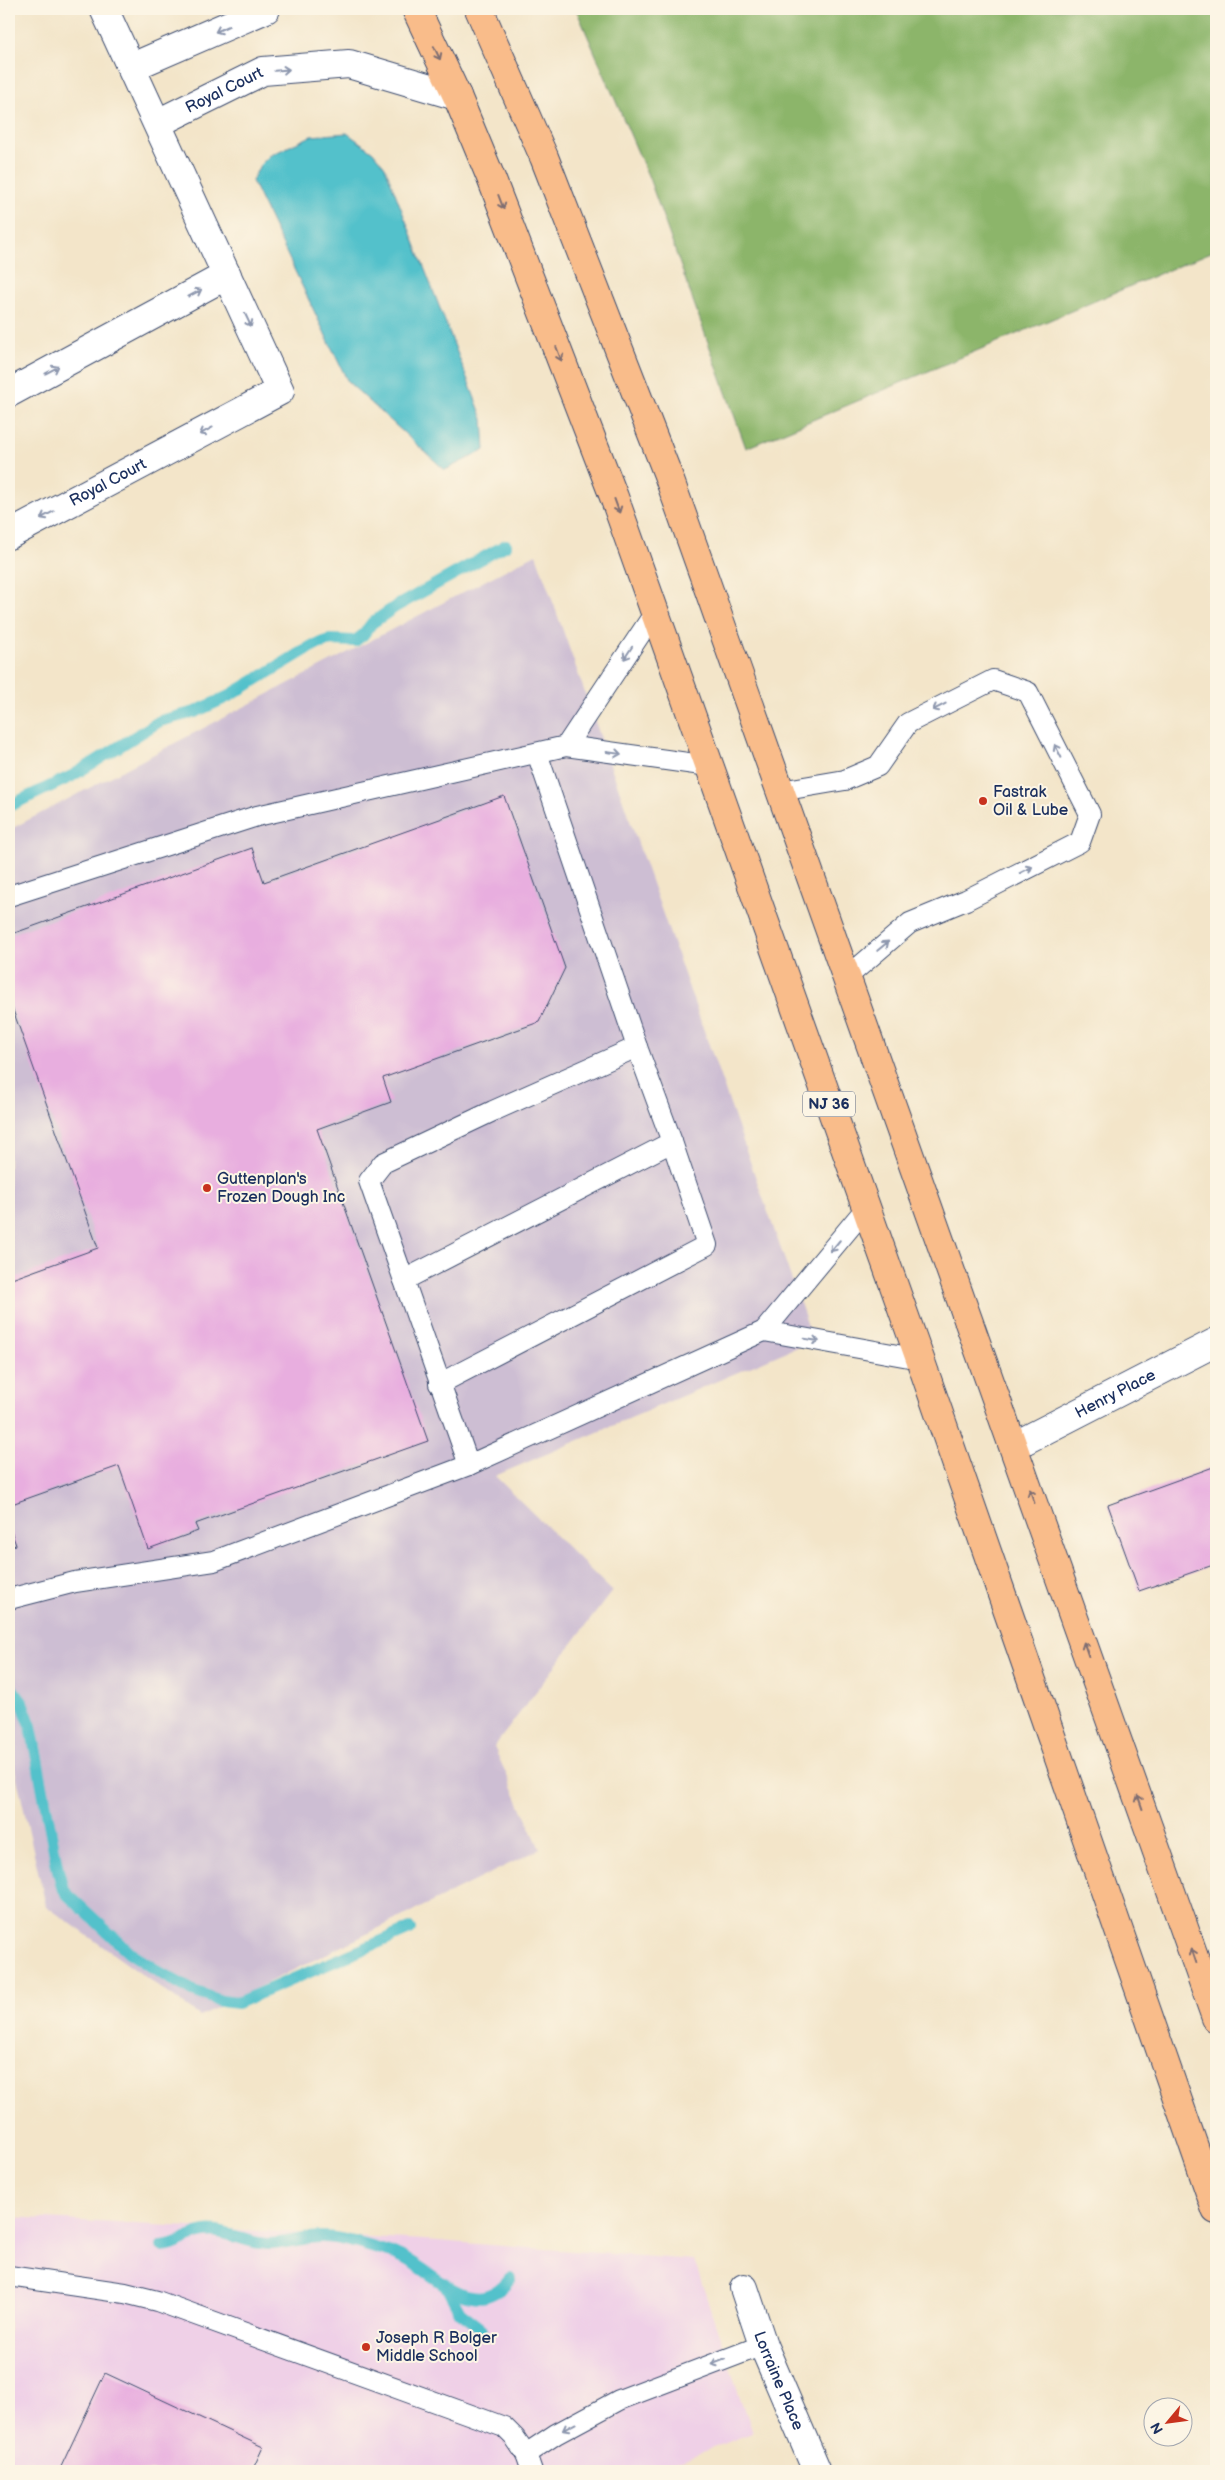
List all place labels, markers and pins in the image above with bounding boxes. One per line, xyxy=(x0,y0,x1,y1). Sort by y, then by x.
place label: Fastrak Oil & Lube xyxy=(993,783,1069,820)
marker: Fastrak Oil & Lube xyxy=(977,795,989,807)
place label: Guttenplan's Frozen Dough Inc xyxy=(217,1170,345,1207)
marker: Guttenplan's Frozen Dough Inc xyxy=(201,1182,213,1194)
place label: Joseph R Bolger Middle School xyxy=(376,2329,497,2366)
marker: Joseph R Bolger Middle School xyxy=(360,2341,372,2353)

